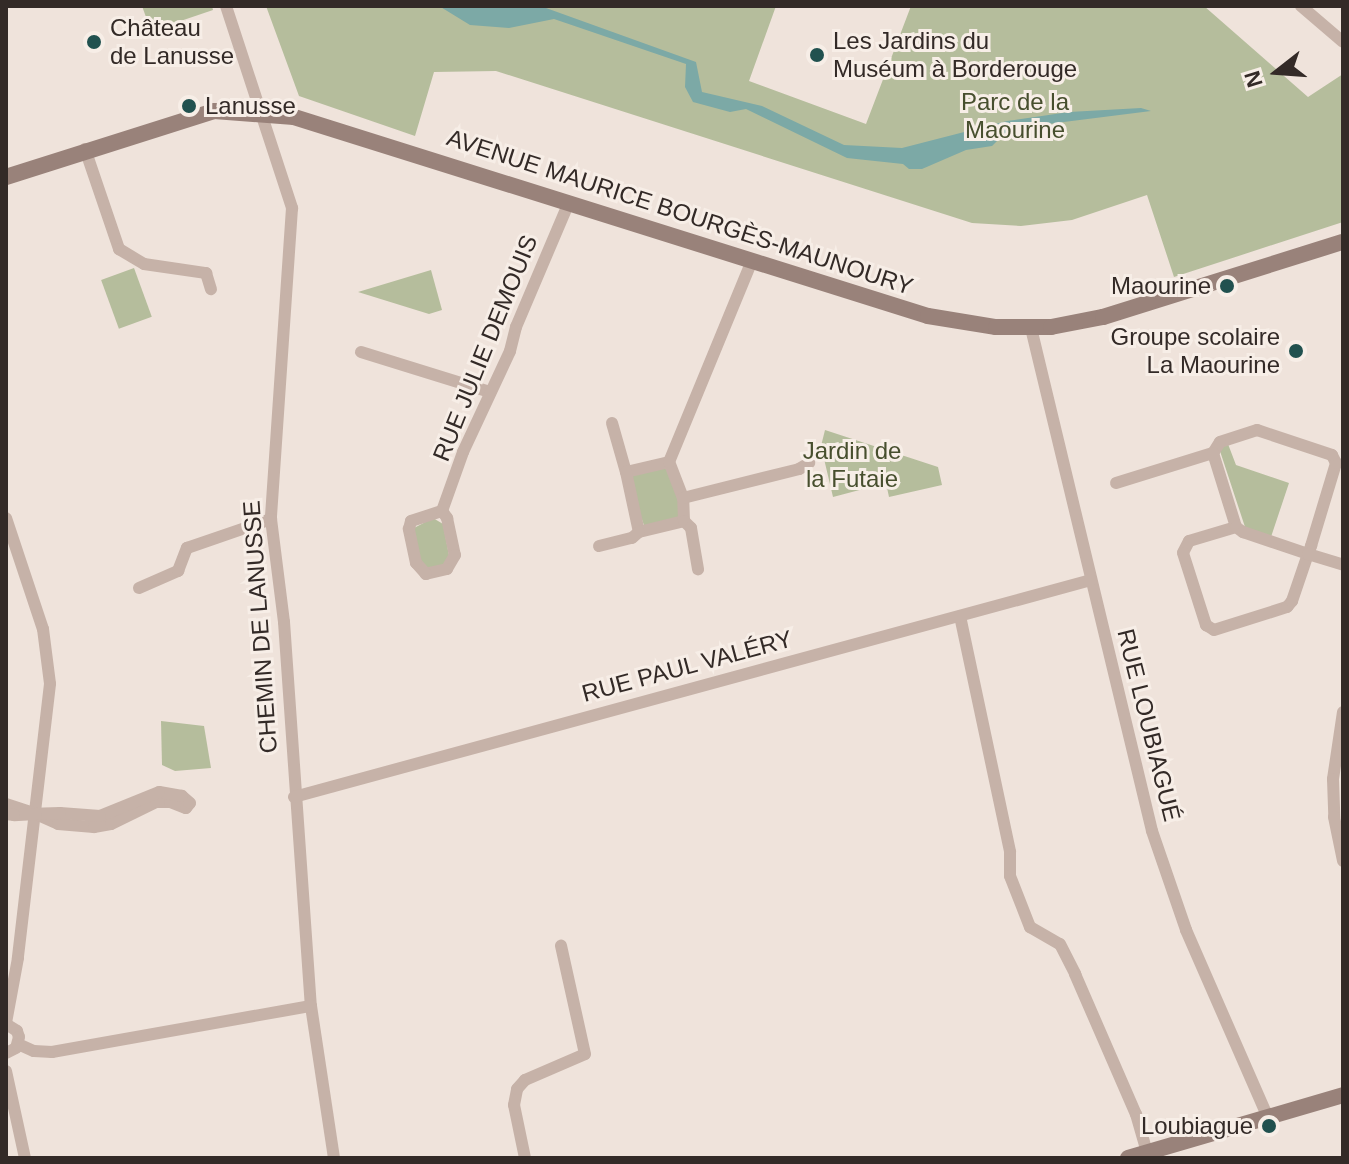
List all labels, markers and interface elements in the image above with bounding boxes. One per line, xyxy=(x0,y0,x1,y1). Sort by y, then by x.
place label: Château de Lanusse xyxy=(110,14,234,70)
place label: Les Jardins du Muséum à Borderouge xyxy=(833,27,1077,83)
north arrow xyxy=(1237,32,1317,112)
marker: Château de Lanusse xyxy=(85,33,103,51)
marker: Les Jardins du Muséum à Borderouge xyxy=(808,46,826,64)
text: N xyxy=(1239,68,1268,90)
park label: Parc de la Maourine xyxy=(961,88,1069,144)
place label: Lanusse xyxy=(205,92,296,120)
marker: Lanusse xyxy=(180,97,198,115)
street label: AVENUE MAURICE BOURGÈS-MAUNOURY xyxy=(443,123,917,301)
street label: RUE JULIE DEMOUIS xyxy=(426,231,544,465)
place label: Maourine xyxy=(1111,272,1211,300)
marker: Maourine xyxy=(1218,277,1236,295)
place label: Groupe scolaire La Maourine xyxy=(1111,323,1280,379)
marker: Groupe scolaire La Maourine xyxy=(1287,342,1305,360)
park label: Jardin de la Futaie xyxy=(803,437,901,493)
street label: CHEMIN DE LANUSSE xyxy=(237,500,283,754)
street label: RUE PAUL VALÉRY xyxy=(578,624,796,708)
street label: RUE LOUBIAGUÉ xyxy=(1111,626,1187,824)
place label: Loubiague xyxy=(1141,1112,1253,1140)
marker: Loubiague xyxy=(1260,1117,1278,1135)

